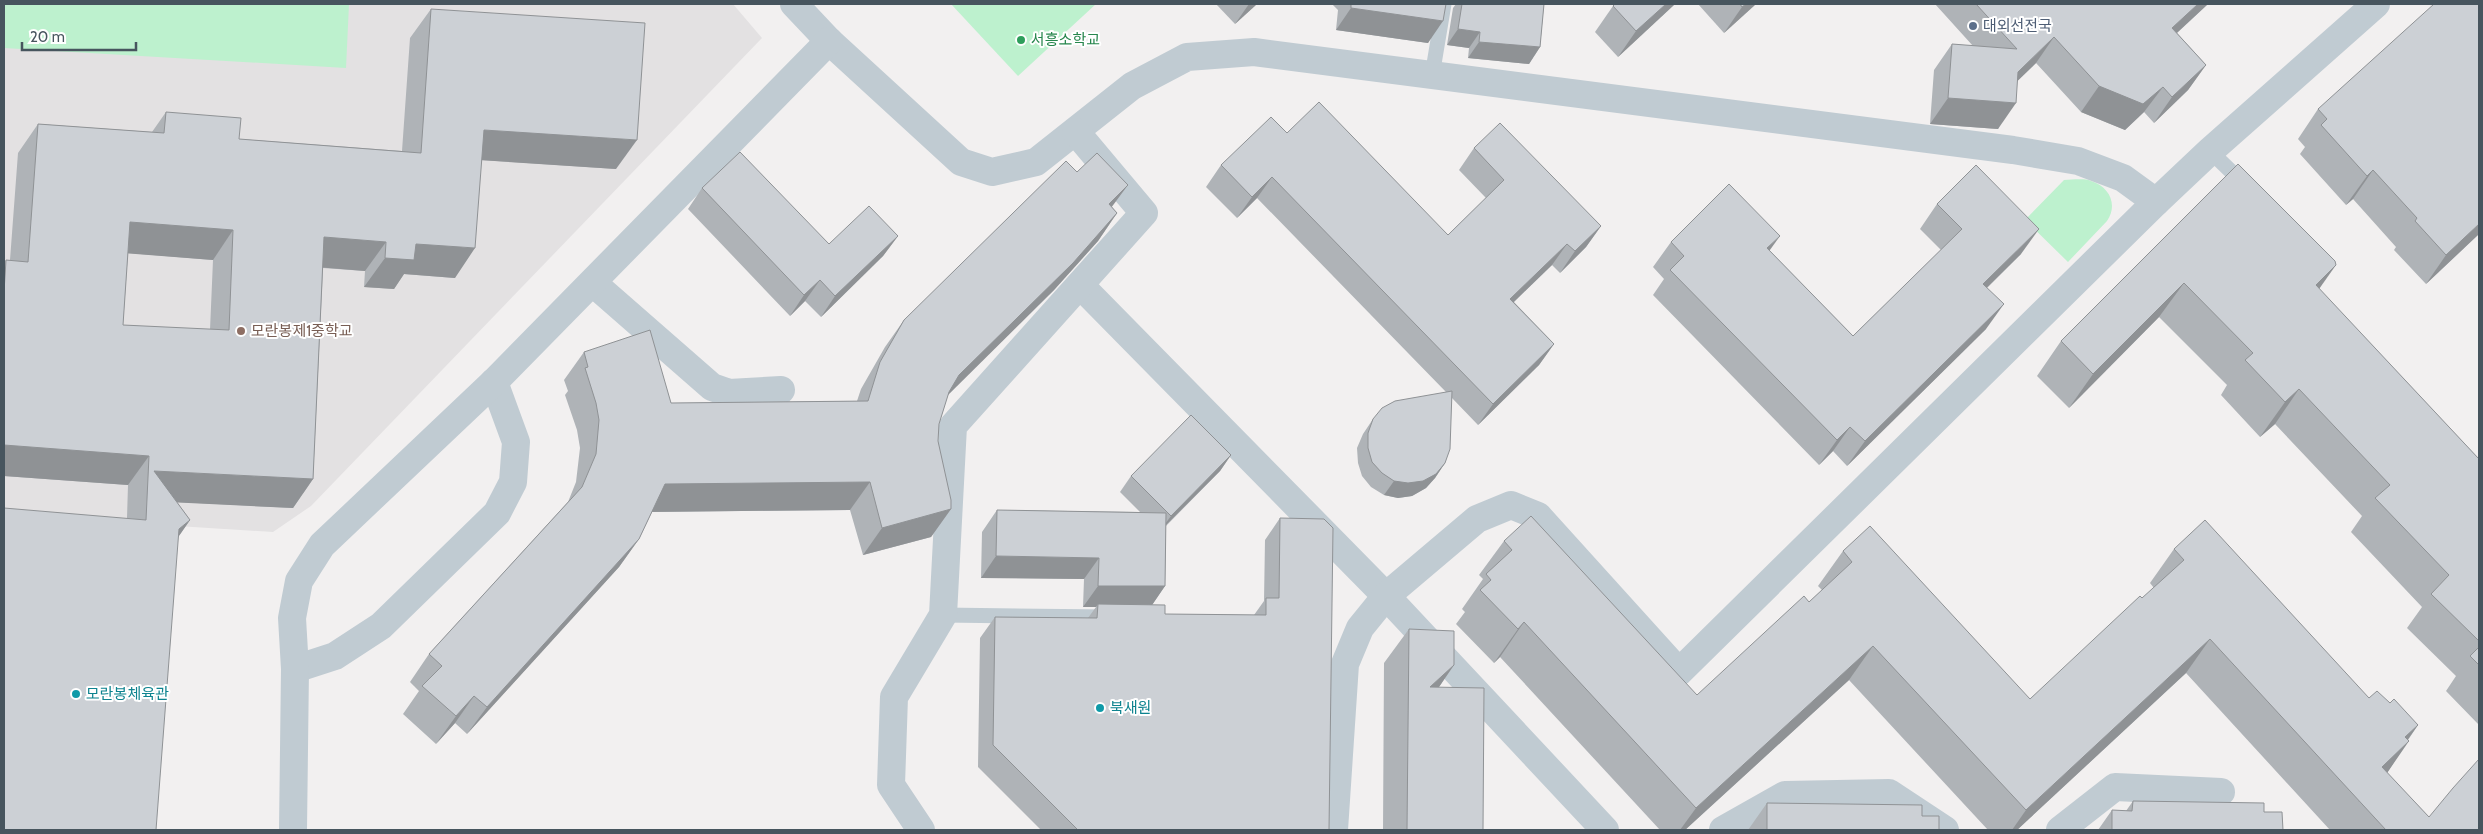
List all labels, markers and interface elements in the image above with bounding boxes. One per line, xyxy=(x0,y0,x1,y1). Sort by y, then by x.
place label: 대외선전국 xyxy=(1983,17,2052,35)
scale bar xyxy=(22,20,136,52)
marker: 대외선전국 xyxy=(1967,20,1979,32)
text: 20 m xyxy=(30,28,65,46)
place label: 서흥소학교 xyxy=(1031,31,1100,49)
marker: 서흥소학교 xyxy=(1015,34,1027,46)
place label: 모란봉제1중학교 xyxy=(251,322,353,340)
marker: 모란봉제1중학교 xyxy=(235,325,247,337)
place label: 모란봉체육관 xyxy=(86,685,169,703)
marker: 모란봉체육관 xyxy=(70,688,82,700)
place label: 북새원 xyxy=(1110,699,1151,717)
marker: 북새원 xyxy=(1094,702,1106,714)

